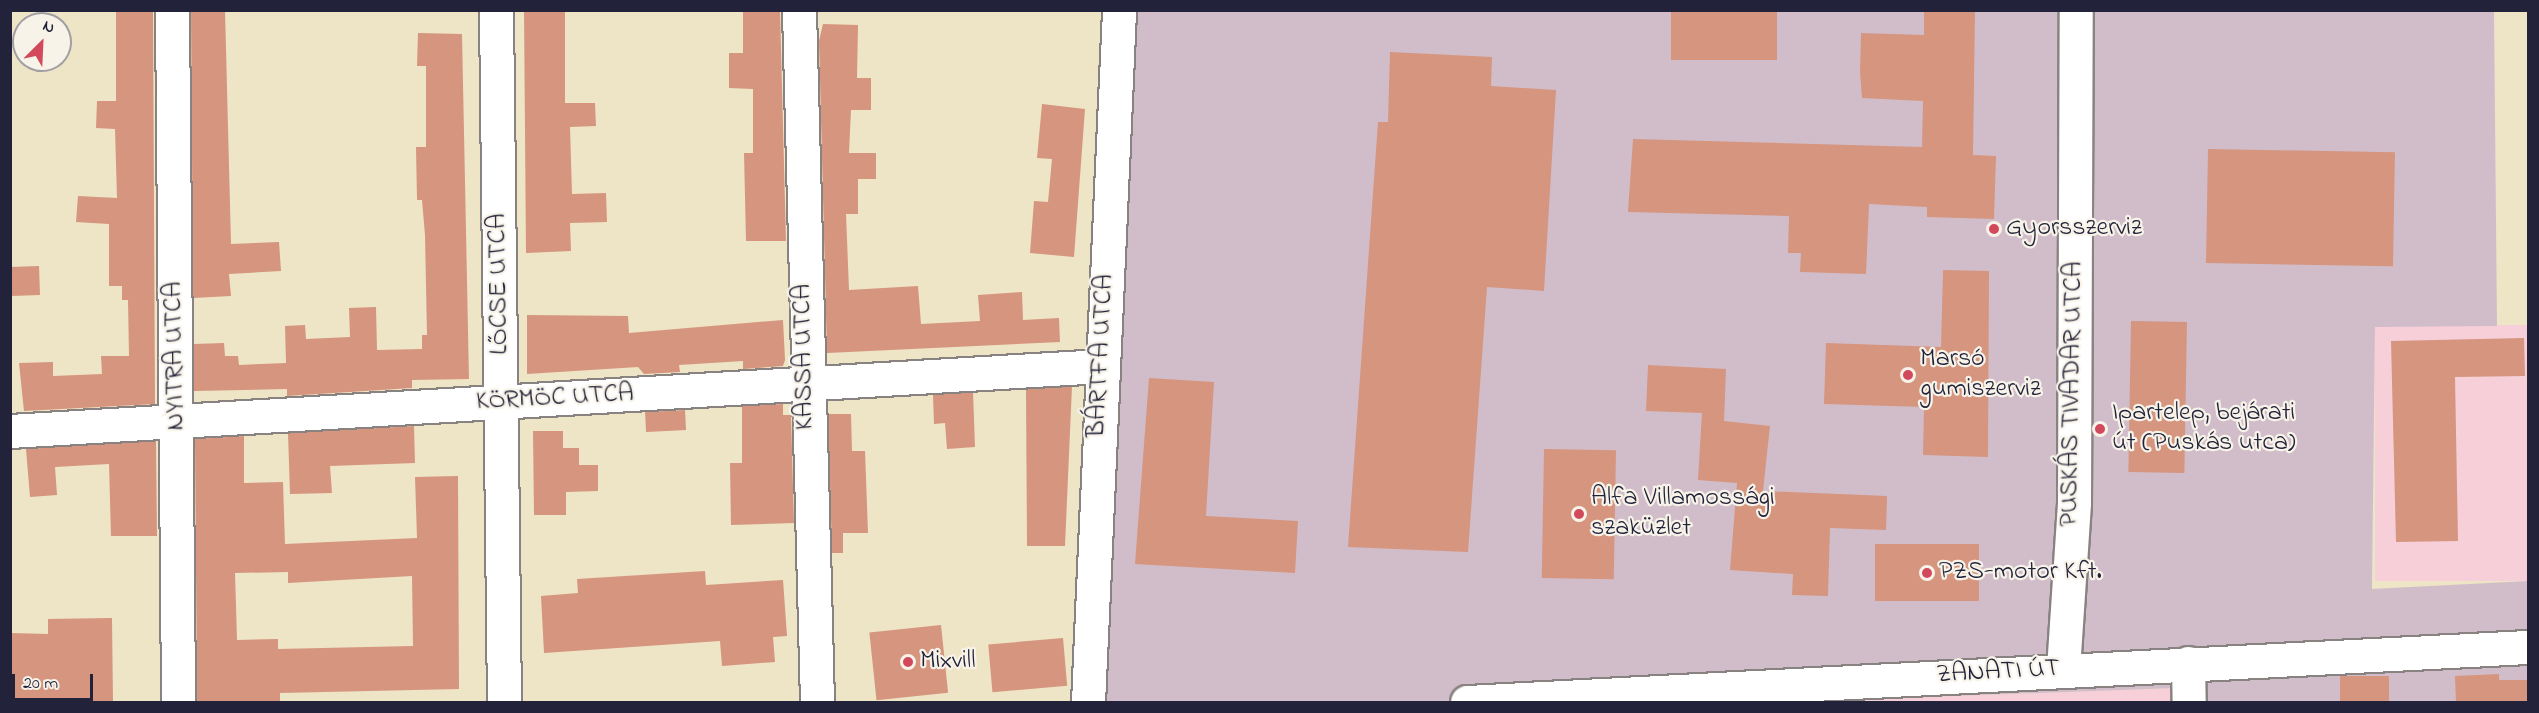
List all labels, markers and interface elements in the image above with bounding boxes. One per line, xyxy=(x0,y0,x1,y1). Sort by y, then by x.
north arrow xyxy=(12,12,72,72)
text: N xyxy=(39,14,58,41)
street label: LŐCSE UTCA xyxy=(483,213,517,355)
place label: Gyorsszerviz xyxy=(2006,213,2142,245)
marker: Gyorsszerviz xyxy=(1987,222,2001,236)
street label: PUSKÁS TIVADAR UTCA xyxy=(2055,261,2091,527)
street label: BÁRTFA UTCA xyxy=(1082,273,1122,439)
street label: NYITRA UTCA xyxy=(159,281,193,431)
street label: KASSA UTCA xyxy=(788,284,822,430)
place label: Marsó gumiszerviz xyxy=(1920,344,2041,406)
marker: Marsó gumiszerviz xyxy=(1901,368,1915,382)
street label: KÖRMÖC UTCA xyxy=(475,379,635,419)
place label: Ipartelep, bejárati út (Puskás utca) xyxy=(2112,398,2296,460)
marker: Ipartelep, bejárati út (Puskás utca) xyxy=(2093,422,2107,436)
place label: Alfa Villamossági szaküzlet xyxy=(1591,483,1775,544)
marker: Alfa Villamossági szaküzlet xyxy=(1572,507,1586,521)
place label: PZS-motor Kft. xyxy=(1939,557,2102,589)
marker: PZS-motor Kft. xyxy=(1920,566,1934,580)
place label: Mixvill xyxy=(920,646,976,678)
street label: ZANATI ÚT xyxy=(1936,654,2060,692)
marker: Mixvill xyxy=(901,655,915,669)
scale bar xyxy=(15,662,96,700)
text: 20 m xyxy=(23,671,58,697)

